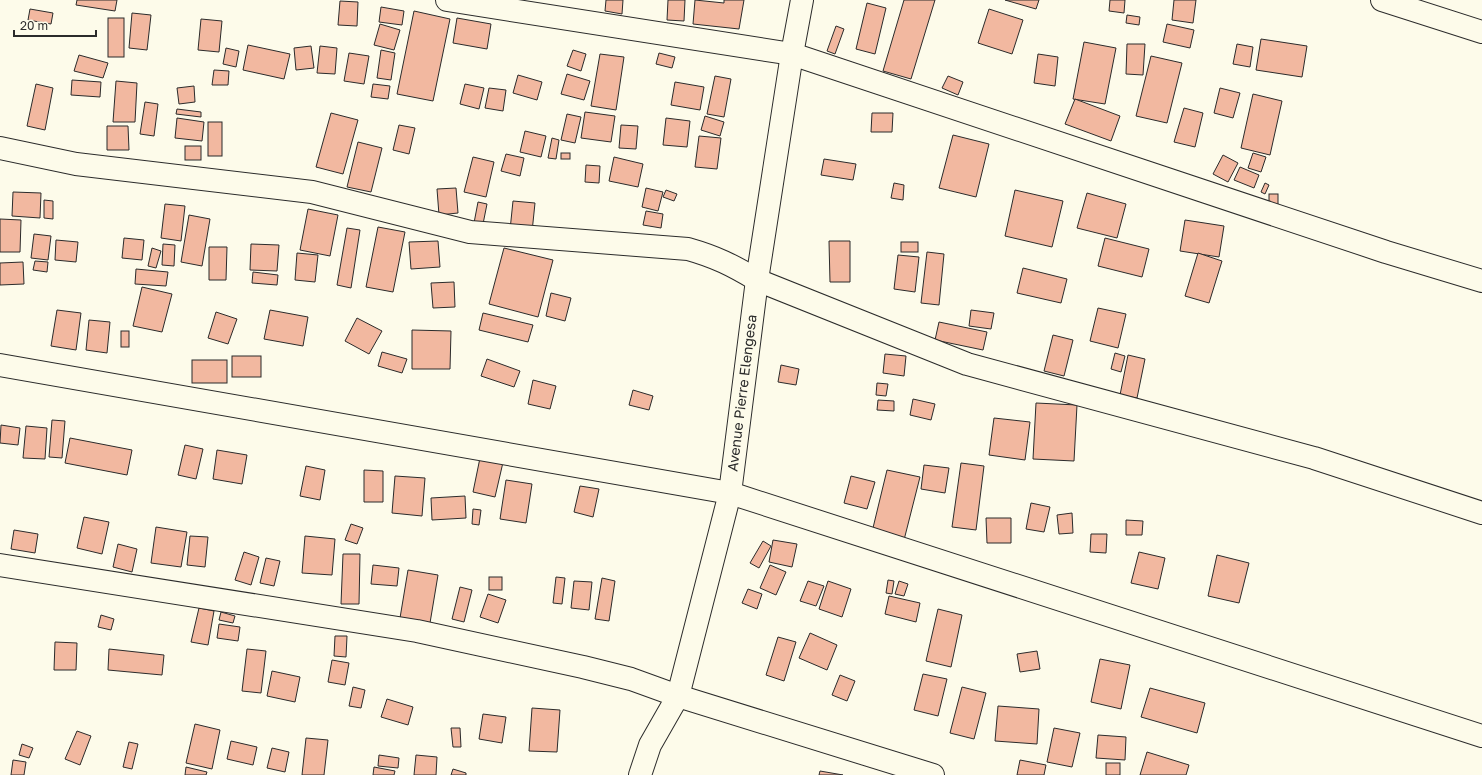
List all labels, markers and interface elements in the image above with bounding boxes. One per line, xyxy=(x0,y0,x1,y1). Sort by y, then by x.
scale bar xyxy=(14,12,96,38)
text: 20 m xyxy=(20,18,48,33)
street label: Avenue Pierre Elengesa xyxy=(723,313,760,472)

